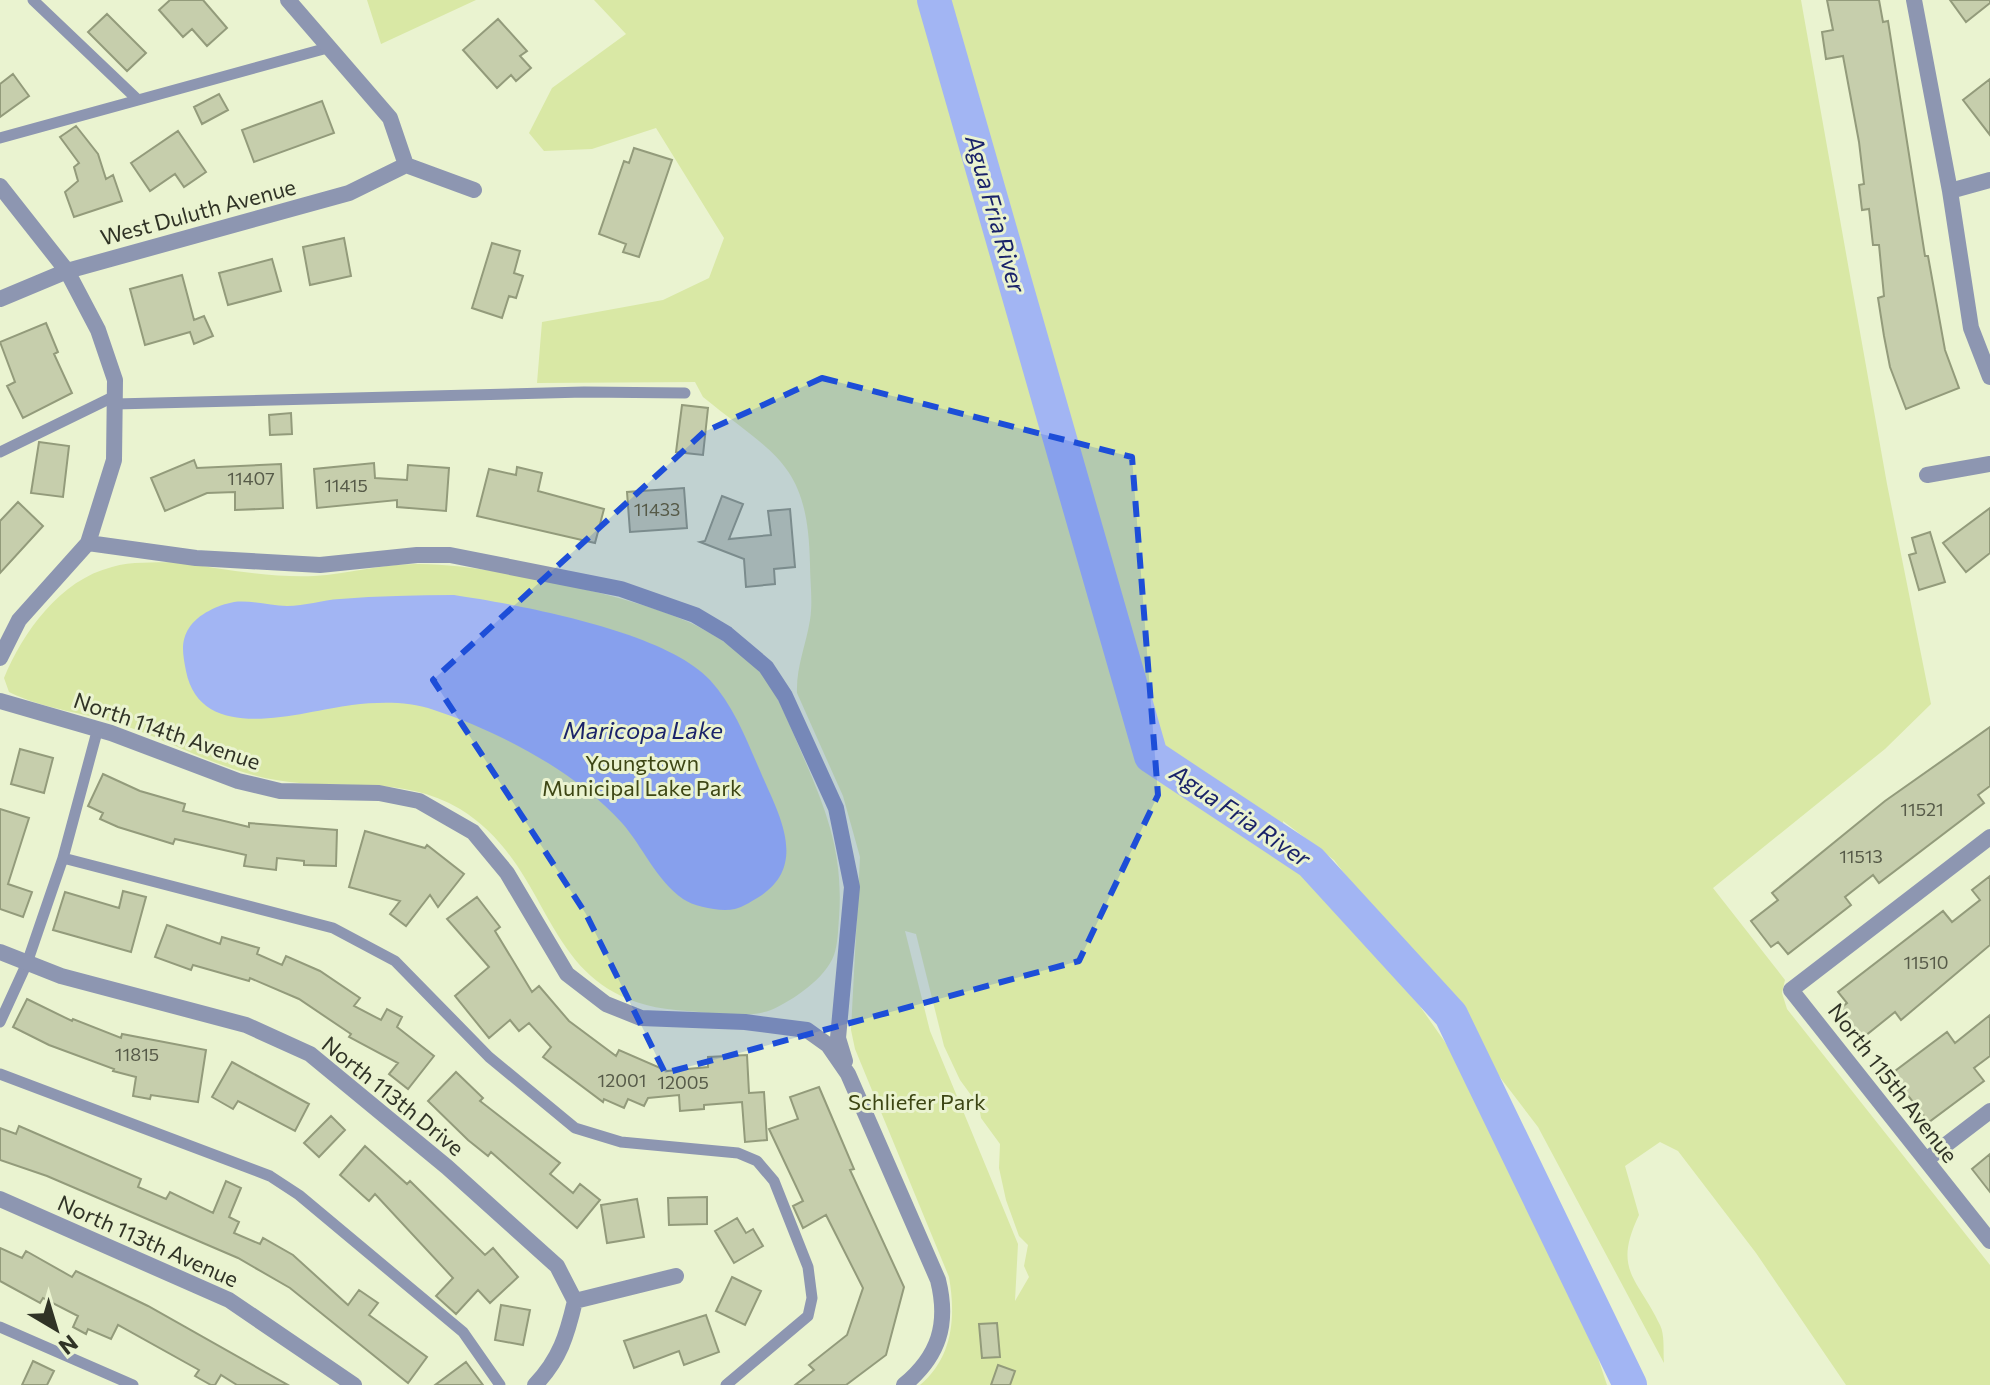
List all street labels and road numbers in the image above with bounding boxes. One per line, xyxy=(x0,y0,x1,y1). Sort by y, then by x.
street label: West Duluth Avenue xyxy=(97,172,299,251)
street label: North 114th Avenue xyxy=(70,686,264,775)
street label: North 115th Avenue xyxy=(1823,998,1964,1168)
street label: North 113th Drive xyxy=(317,1030,470,1161)
street label: North 113th Avenue xyxy=(54,1189,243,1293)

